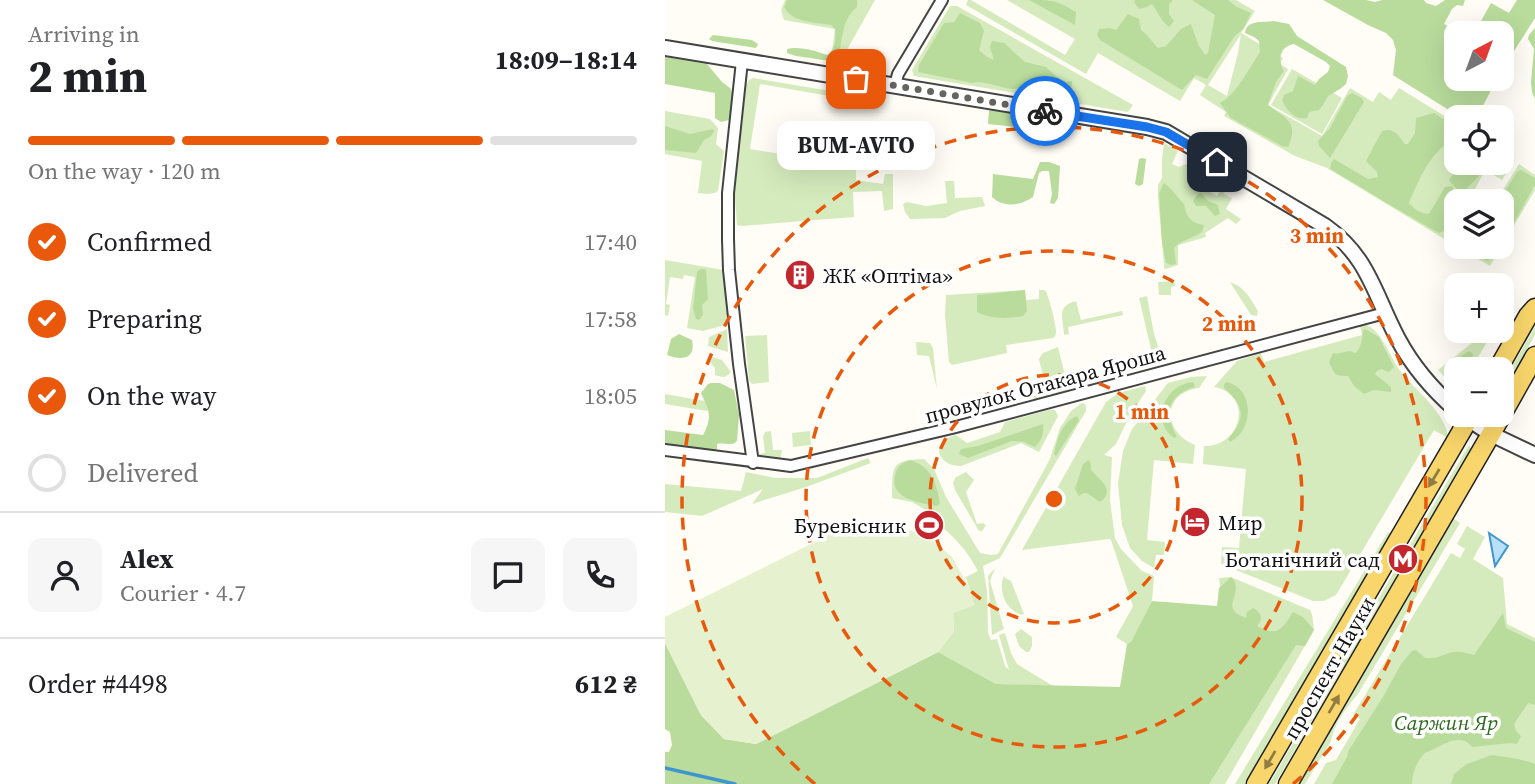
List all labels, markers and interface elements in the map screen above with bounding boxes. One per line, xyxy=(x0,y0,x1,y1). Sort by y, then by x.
text: Arriving in xyxy=(28,18,140,50)
north arrow xyxy=(1444,21,1514,91)
map controls xyxy=(1444,21,1514,427)
text: 18:09–18:14 xyxy=(495,42,637,78)
text: 2 min xyxy=(28,44,147,107)
pin xyxy=(826,49,886,109)
icon: bag xyxy=(837,60,875,98)
courier xyxy=(1010,76,1080,146)
icon: bike xyxy=(1026,92,1064,130)
button: locate xyxy=(1444,105,1514,175)
callout: BUM-AVTO xyxy=(777,121,935,170)
text: BUM-AVTO xyxy=(797,129,915,161)
pin xyxy=(1187,132,1247,192)
icon: home xyxy=(1198,143,1236,181)
text: On the way · 120 m xyxy=(28,155,221,187)
button: layers xyxy=(1444,189,1514,259)
text: 3 min xyxy=(1290,221,1344,250)
icon: check xyxy=(28,223,66,261)
text: Confirmed xyxy=(87,224,212,260)
text: 17:40 xyxy=(584,226,637,258)
building icon: ЖК «Оптіма» xyxy=(783,258,817,292)
place label: ЖК «Оптіма» xyxy=(823,261,953,290)
button: + xyxy=(1444,273,1514,343)
icon: check xyxy=(28,300,66,338)
text: Preparing xyxy=(87,301,202,337)
text: 17:58 xyxy=(584,303,637,335)
text: 2 min xyxy=(1202,309,1256,338)
street label: провулок Отакара Яроша xyxy=(921,338,1169,430)
button: − xyxy=(1444,357,1514,427)
icon: check xyxy=(28,377,66,415)
text: On the way xyxy=(87,378,216,414)
text: 18:05 xyxy=(584,380,637,412)
text: 1 min xyxy=(1115,397,1169,426)
text: Delivered xyxy=(87,455,198,491)
one-way arrow xyxy=(1427,469,1440,488)
centre of rings xyxy=(1042,487,1066,511)
hotel icon: Мир xyxy=(1178,505,1212,539)
sports icon: Буревісник xyxy=(912,508,946,542)
place label: Мир xyxy=(1218,508,1263,537)
place label: Буревісник xyxy=(794,511,906,540)
button: person xyxy=(28,538,102,612)
button: chat xyxy=(471,538,545,612)
button: phone xyxy=(563,538,637,612)
text: Alex xyxy=(120,541,174,577)
metro station icon: Ботанічний сад xyxy=(1386,542,1420,576)
place label: Ботанічний сад xyxy=(1225,545,1380,574)
text: Courier · 4.7 xyxy=(120,577,246,609)
street label: проспект Науки xyxy=(1276,591,1382,745)
text: Order #4498 xyxy=(28,666,168,702)
text: 612 ₴ xyxy=(575,666,637,702)
one-way arrow xyxy=(1328,694,1341,713)
park label: Саржин Яр xyxy=(1394,708,1498,737)
one-way arrow xyxy=(1264,750,1276,769)

